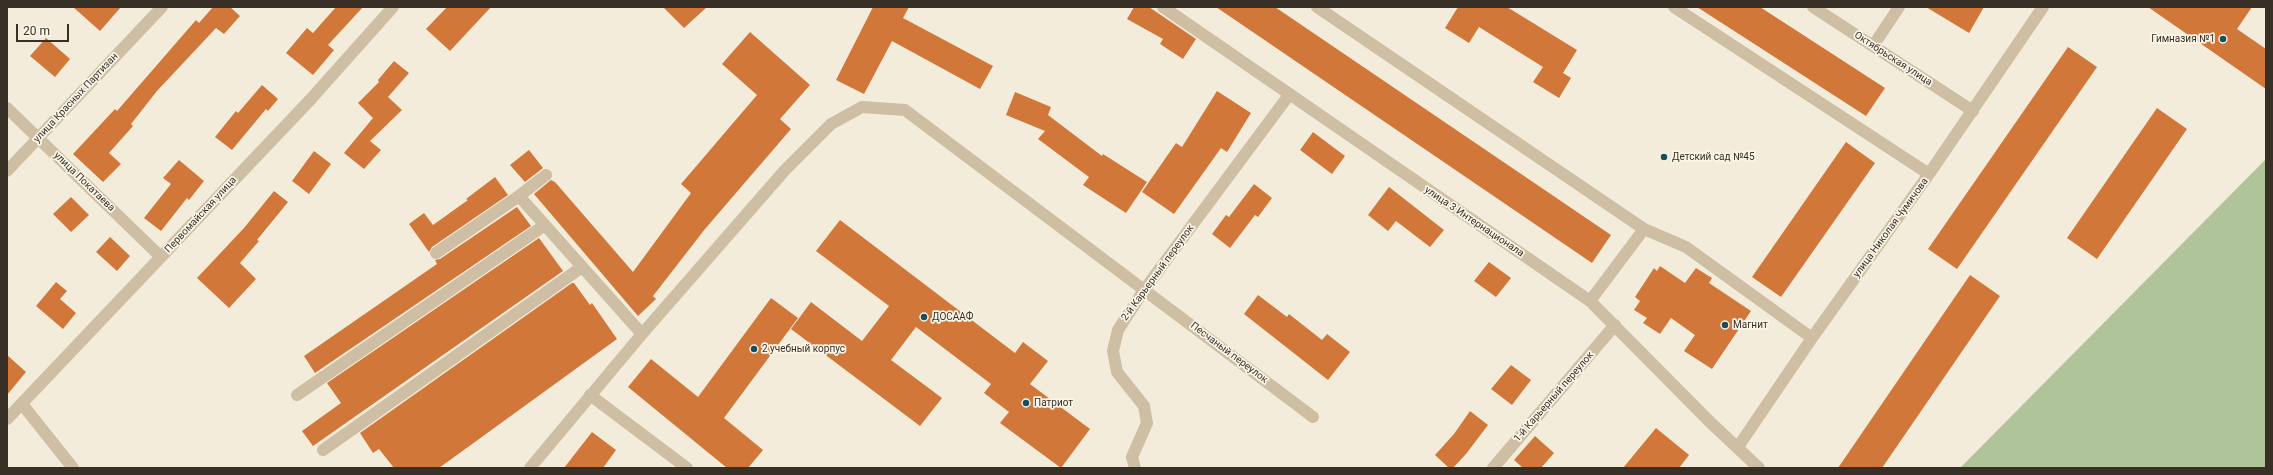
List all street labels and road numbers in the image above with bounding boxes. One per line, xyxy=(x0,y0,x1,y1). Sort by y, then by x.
street label: Октябрьская улица xyxy=(1852,29,1934,89)
street label: улица Красных Партизан xyxy=(31,51,121,145)
street label: улица Покатаева xyxy=(51,150,117,214)
street label: Первомайская улица xyxy=(163,174,239,256)
street label: улица Николая Чумичова xyxy=(1851,176,1931,280)
street label: улица 3 Интернационала xyxy=(1422,184,1526,260)
street label: 2-й Карьерный переулок xyxy=(1119,223,1197,323)
street label: Песчаный переулок xyxy=(1188,320,1270,386)
street label: 1-й Карьерный переулок xyxy=(1512,349,1596,445)

